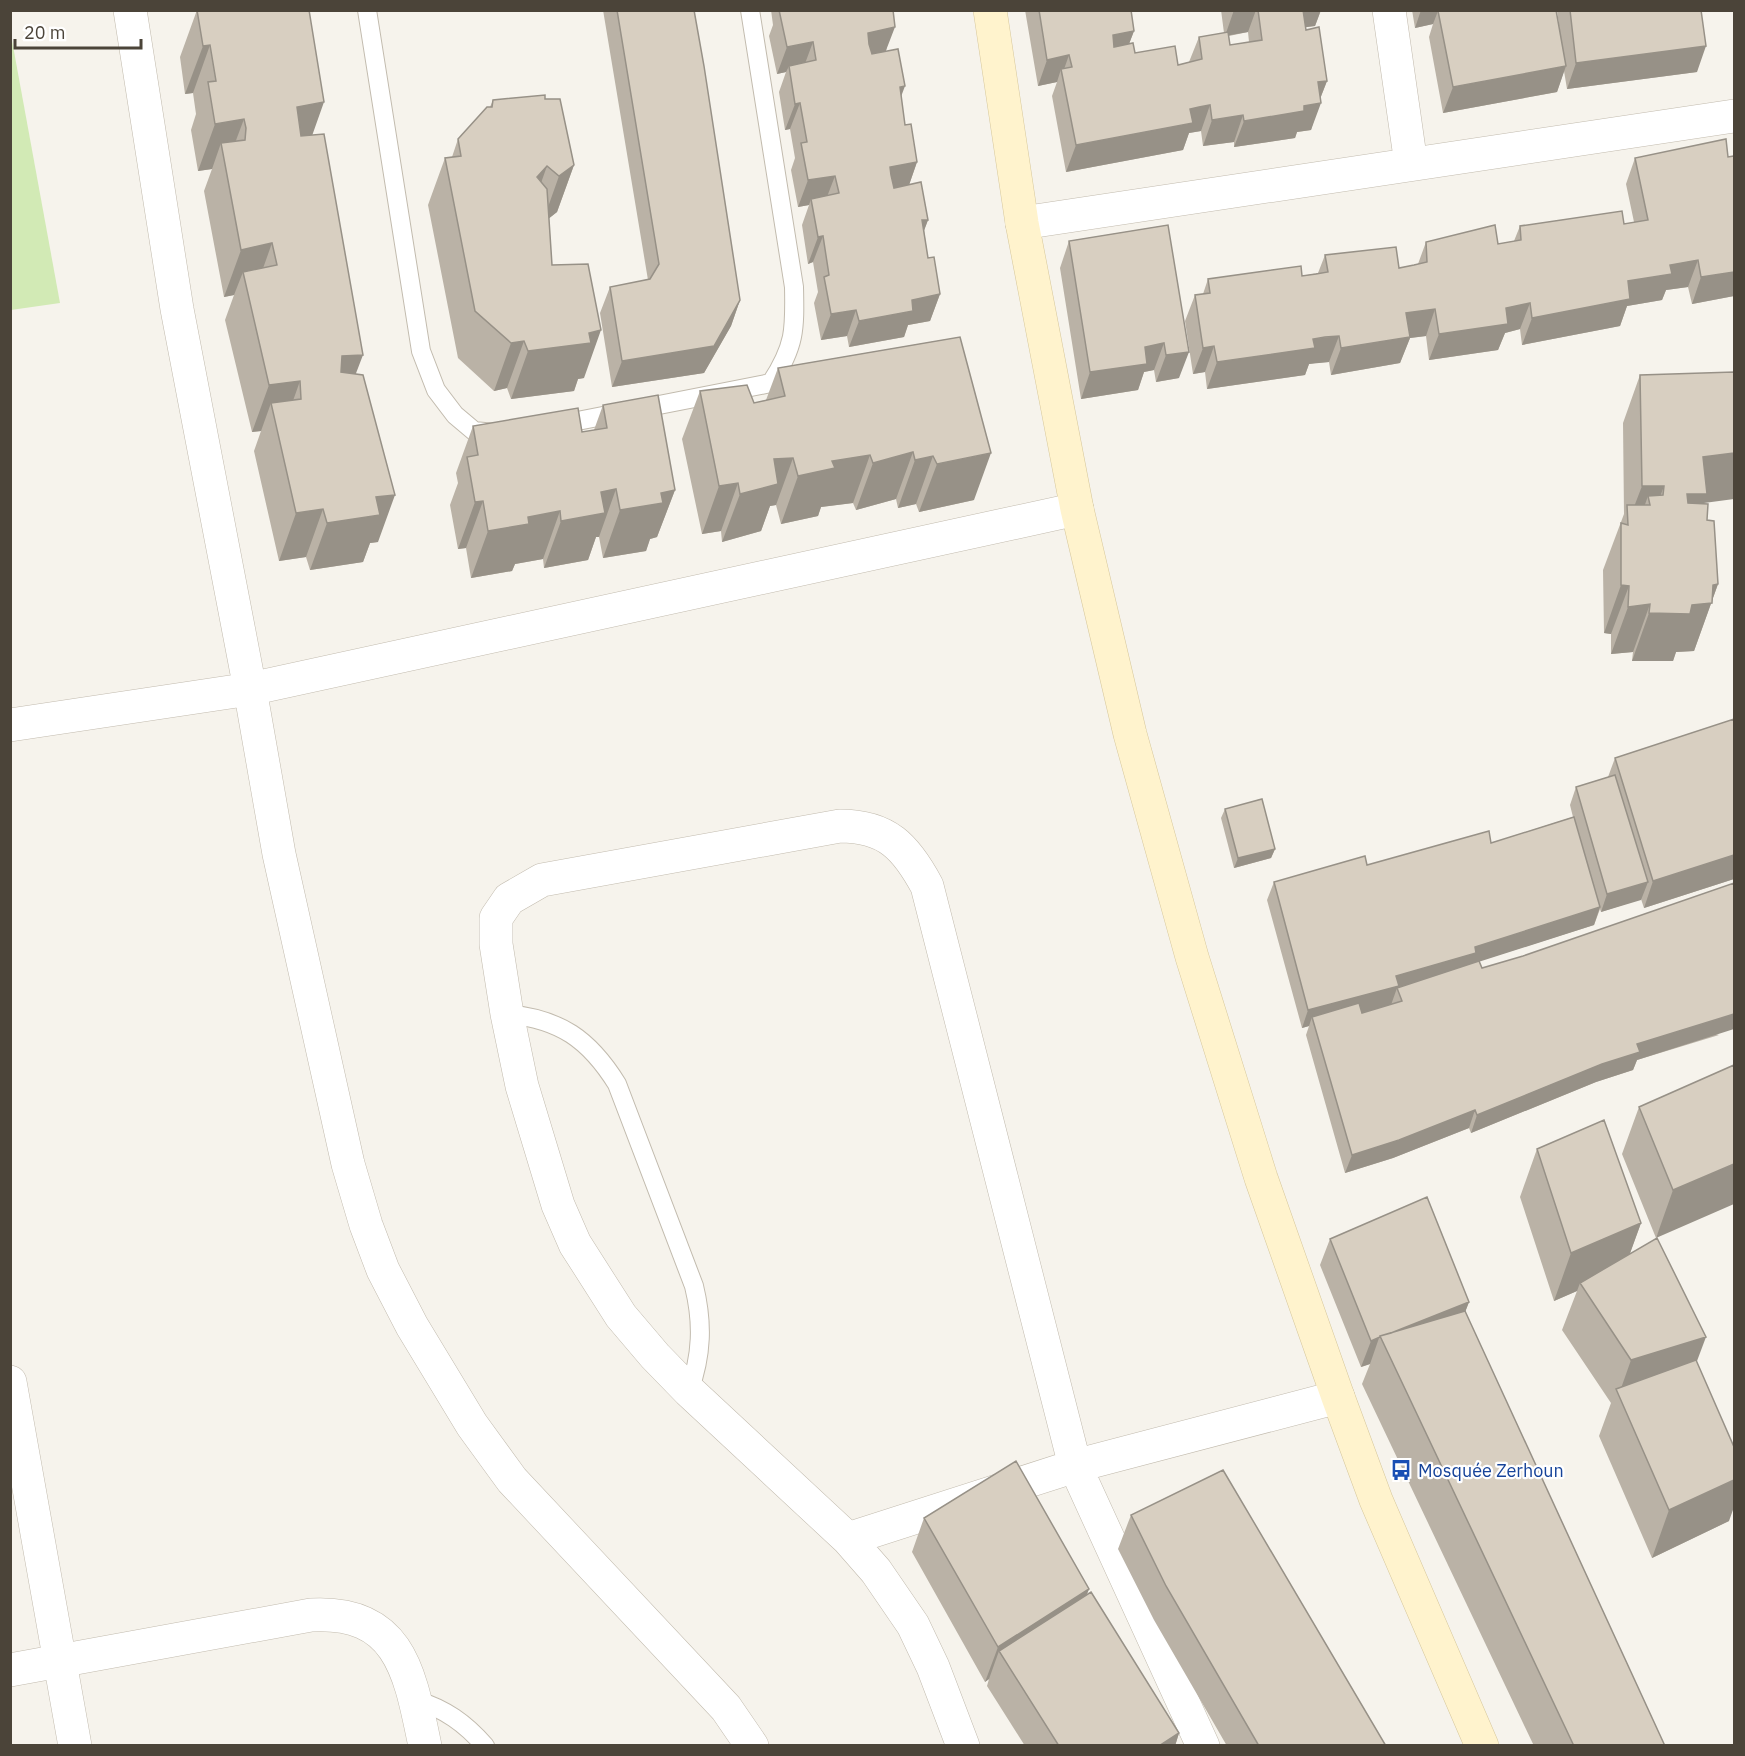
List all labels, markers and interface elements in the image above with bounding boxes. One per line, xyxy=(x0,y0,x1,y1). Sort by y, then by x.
scale bar xyxy=(15,12,141,50)
text: 20 m xyxy=(24,21,66,44)
bus stop icon: Mosquée Zerhoun xyxy=(1389,1458,1413,1482)
place label: Mosquée Zerhoun xyxy=(1418,1459,1564,1482)

